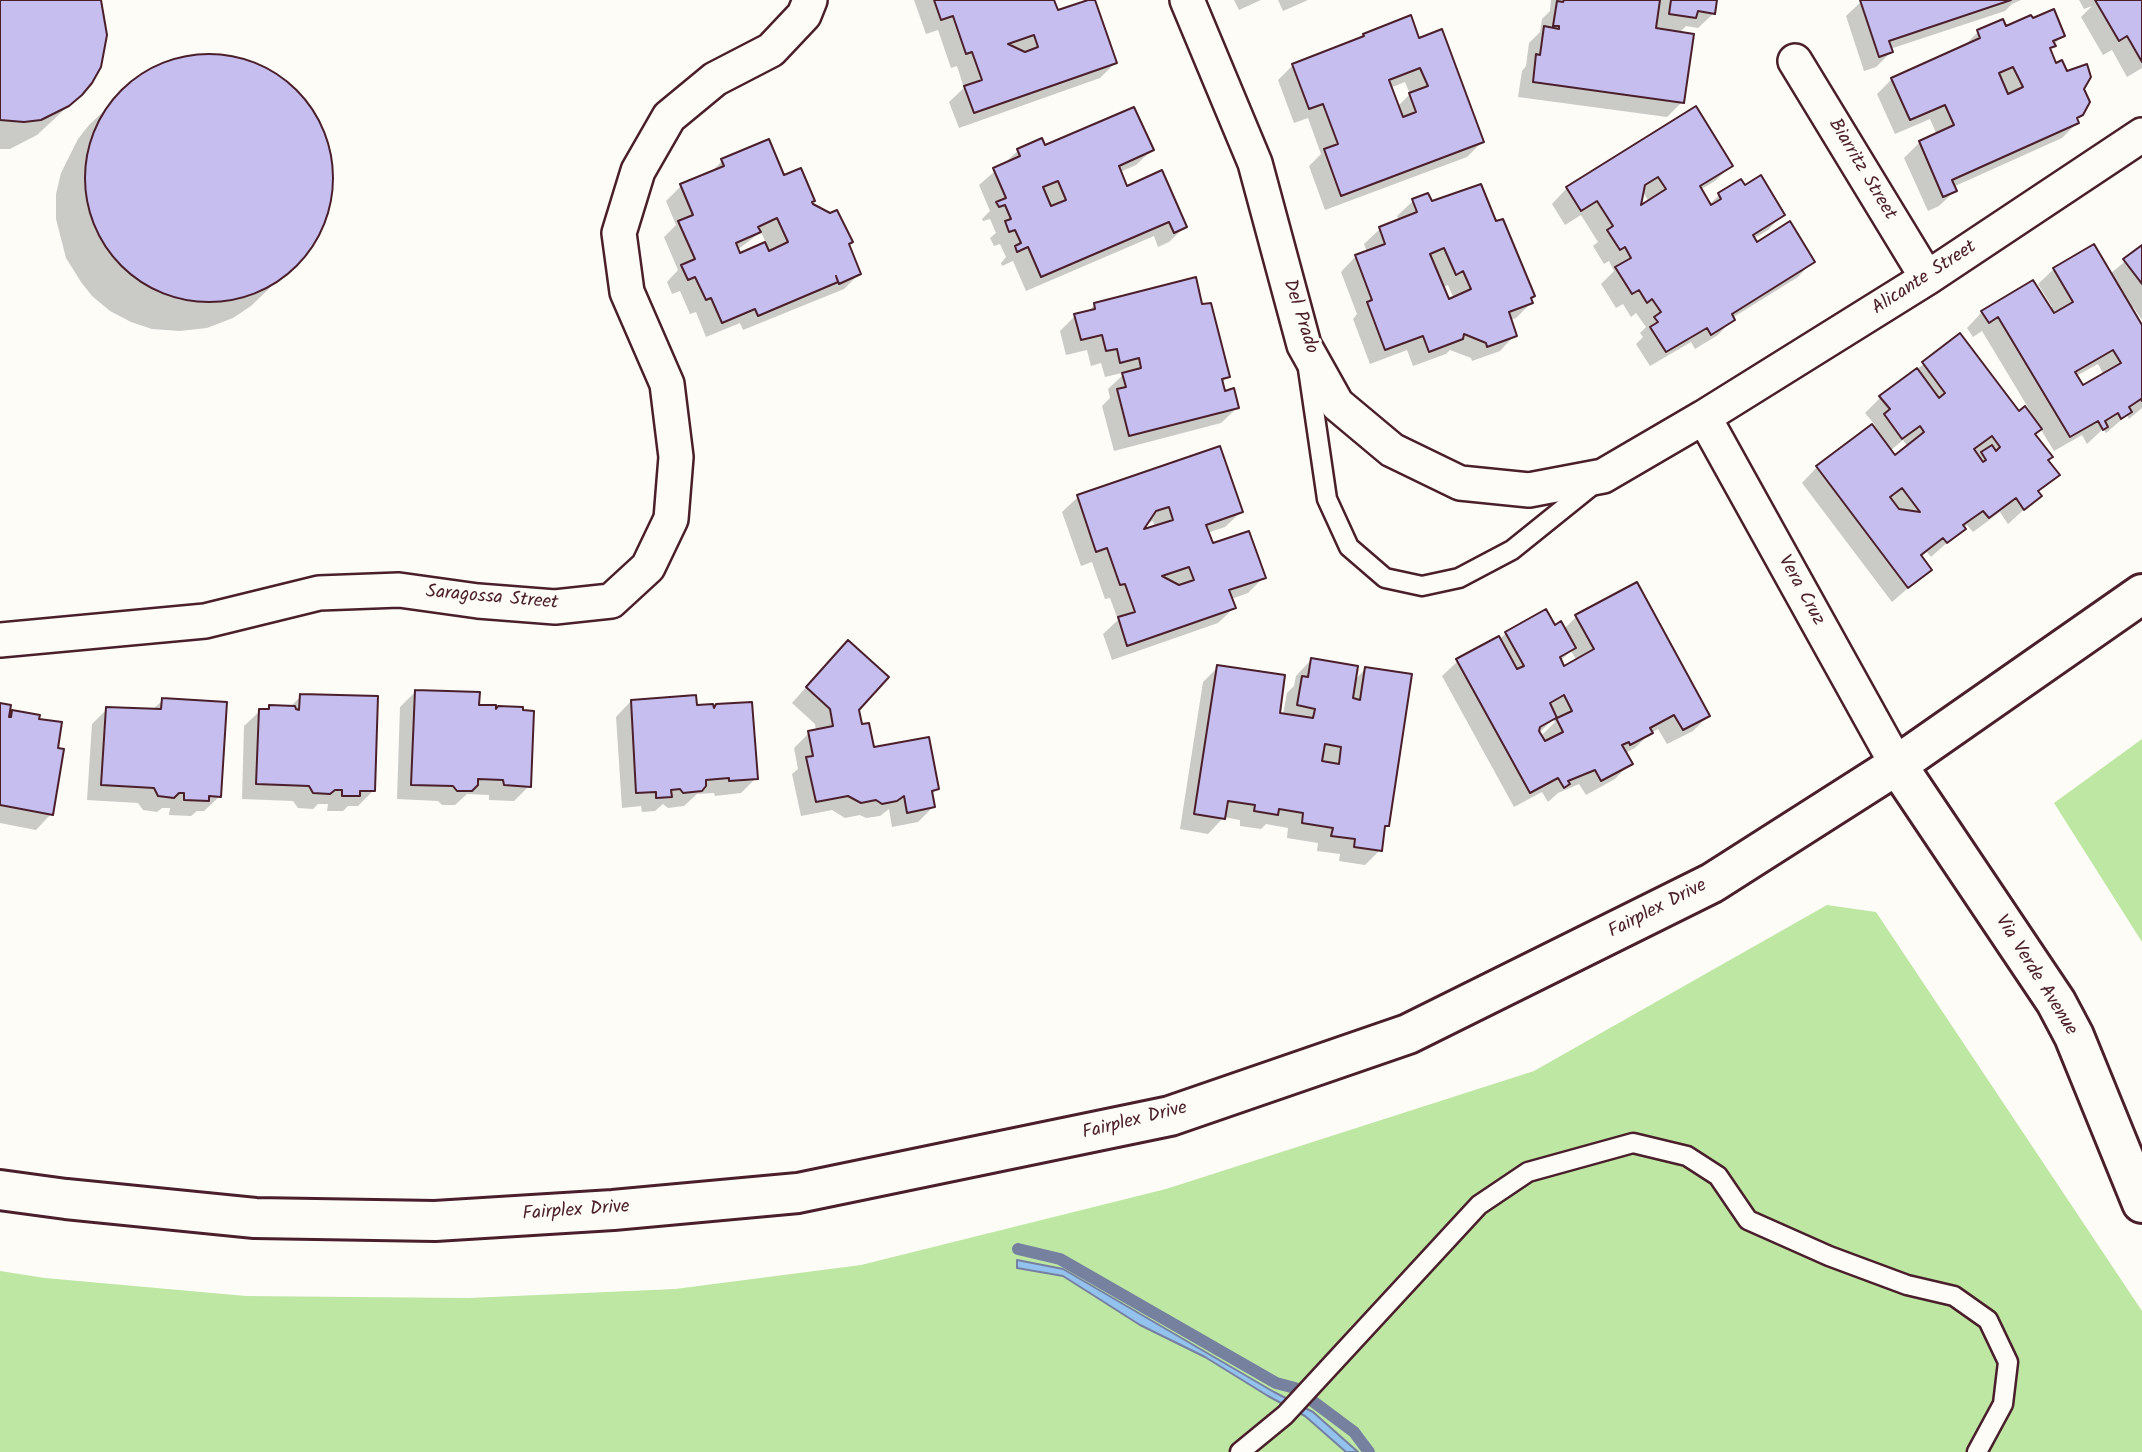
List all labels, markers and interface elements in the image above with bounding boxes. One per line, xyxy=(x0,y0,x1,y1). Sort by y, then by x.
street label: Biarritz Street xyxy=(1822,115,1900,225)
street label: Alicante Street xyxy=(1869,237,1981,321)
street label: Del Prado xyxy=(1276,277,1322,357)
street label: Vera Cruz xyxy=(1771,552,1829,630)
street label: Saragossa Street xyxy=(425,582,559,616)
street label: Fairplex Drive xyxy=(1605,875,1711,945)
street label: Via Verde Avenue xyxy=(1989,912,2081,1040)
street label: Fairplex Drive xyxy=(1080,1098,1190,1146)
street label: Fairplex Drive xyxy=(522,1197,630,1227)

